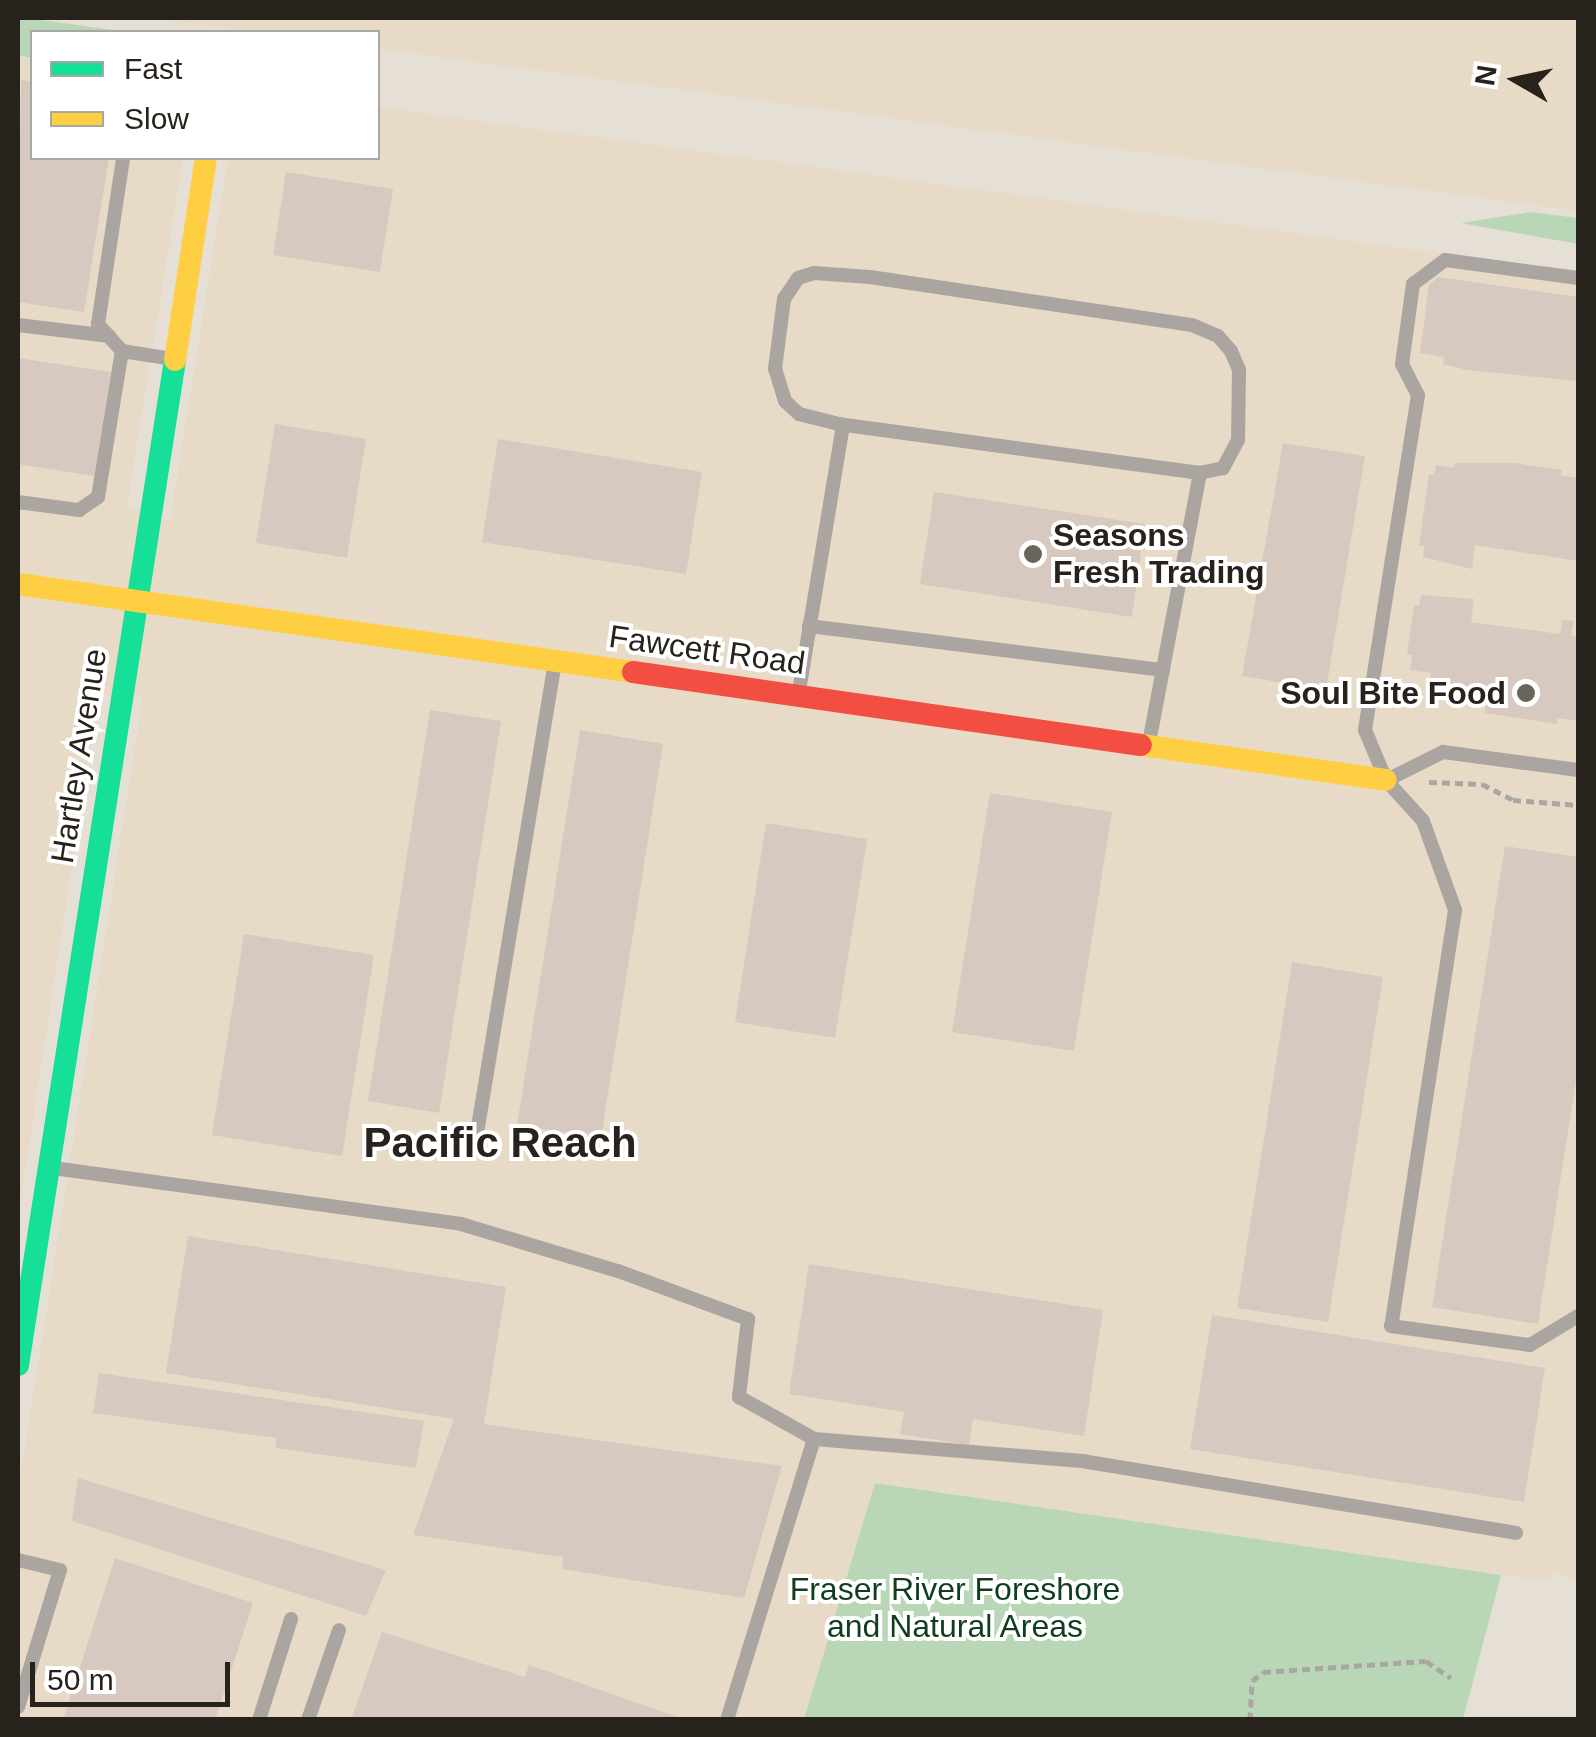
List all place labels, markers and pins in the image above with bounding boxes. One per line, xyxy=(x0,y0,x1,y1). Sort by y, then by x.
place label: Seasons Fresh Trading xyxy=(1053,517,1265,592)
marker: Seasons Fresh Trading xyxy=(1022,543,1044,565)
place label: Soul Bite Food xyxy=(1280,674,1506,712)
marker: Soul Bite Food xyxy=(1515,682,1537,704)

